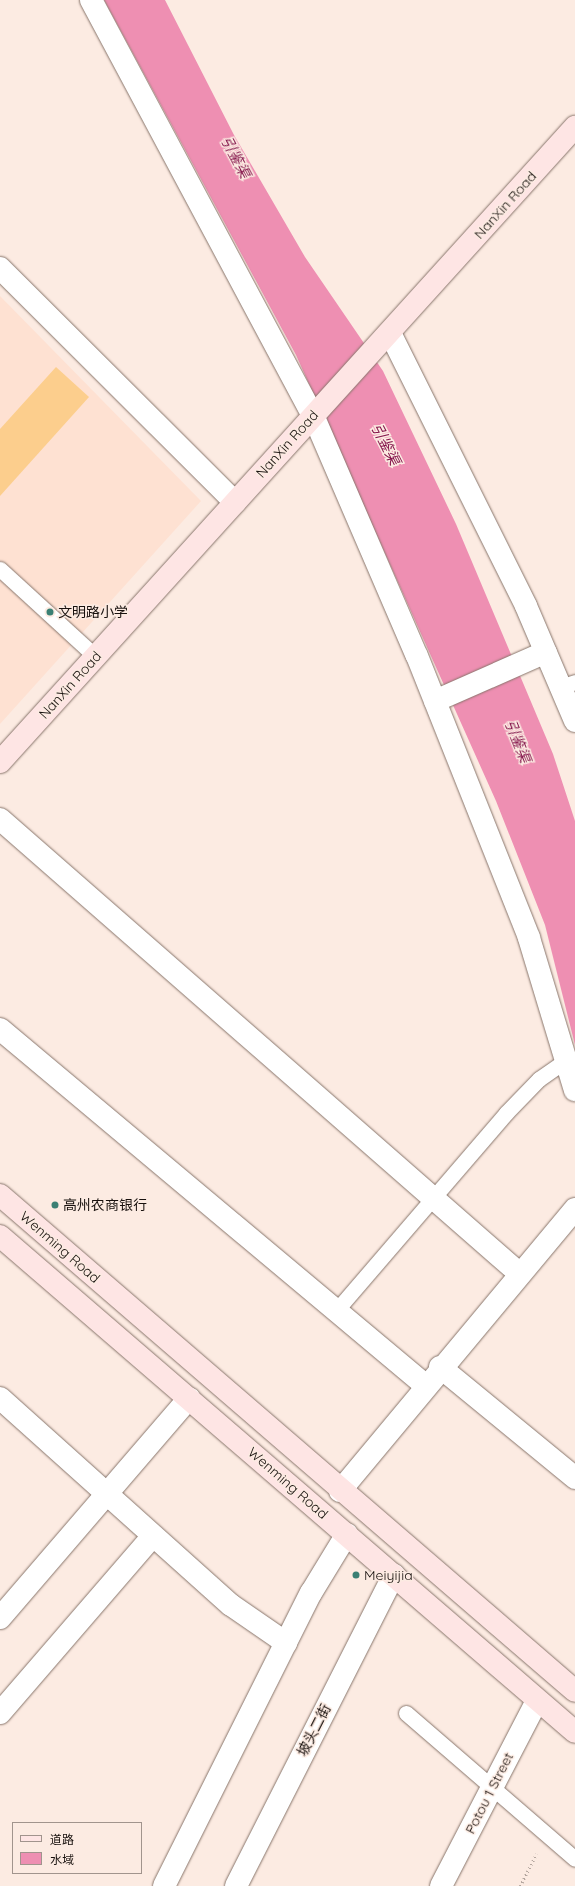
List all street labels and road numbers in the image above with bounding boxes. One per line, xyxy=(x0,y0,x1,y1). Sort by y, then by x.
street label: NanXin Road xyxy=(470,168,540,242)
street label: NanXin Road xyxy=(252,407,322,481)
street label: NanXin Road xyxy=(35,648,105,722)
street label: Wenming Road xyxy=(17,1208,103,1286)
street label: Wenming Road xyxy=(245,1444,331,1522)
street label: 坡头二街 xyxy=(294,1701,334,1759)
street label: Potou 1 Street xyxy=(461,1750,517,1836)

